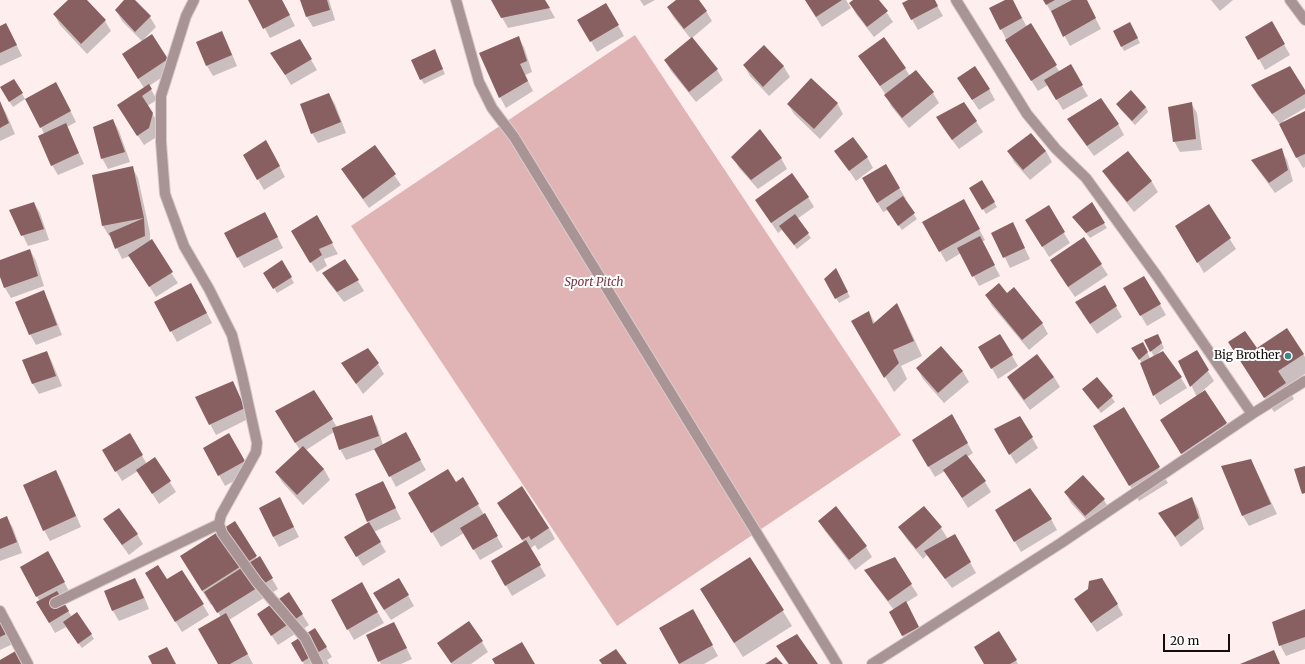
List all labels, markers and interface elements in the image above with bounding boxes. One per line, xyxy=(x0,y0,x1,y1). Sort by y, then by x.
park label: Sport Pitch xyxy=(564,276,624,290)
place label: Big Brother xyxy=(1214,349,1280,363)
marker: Big Brother xyxy=(1283,351,1293,361)
scale bar xyxy=(1165,626,1232,652)
text: 20 m xyxy=(1170,633,1199,648)

